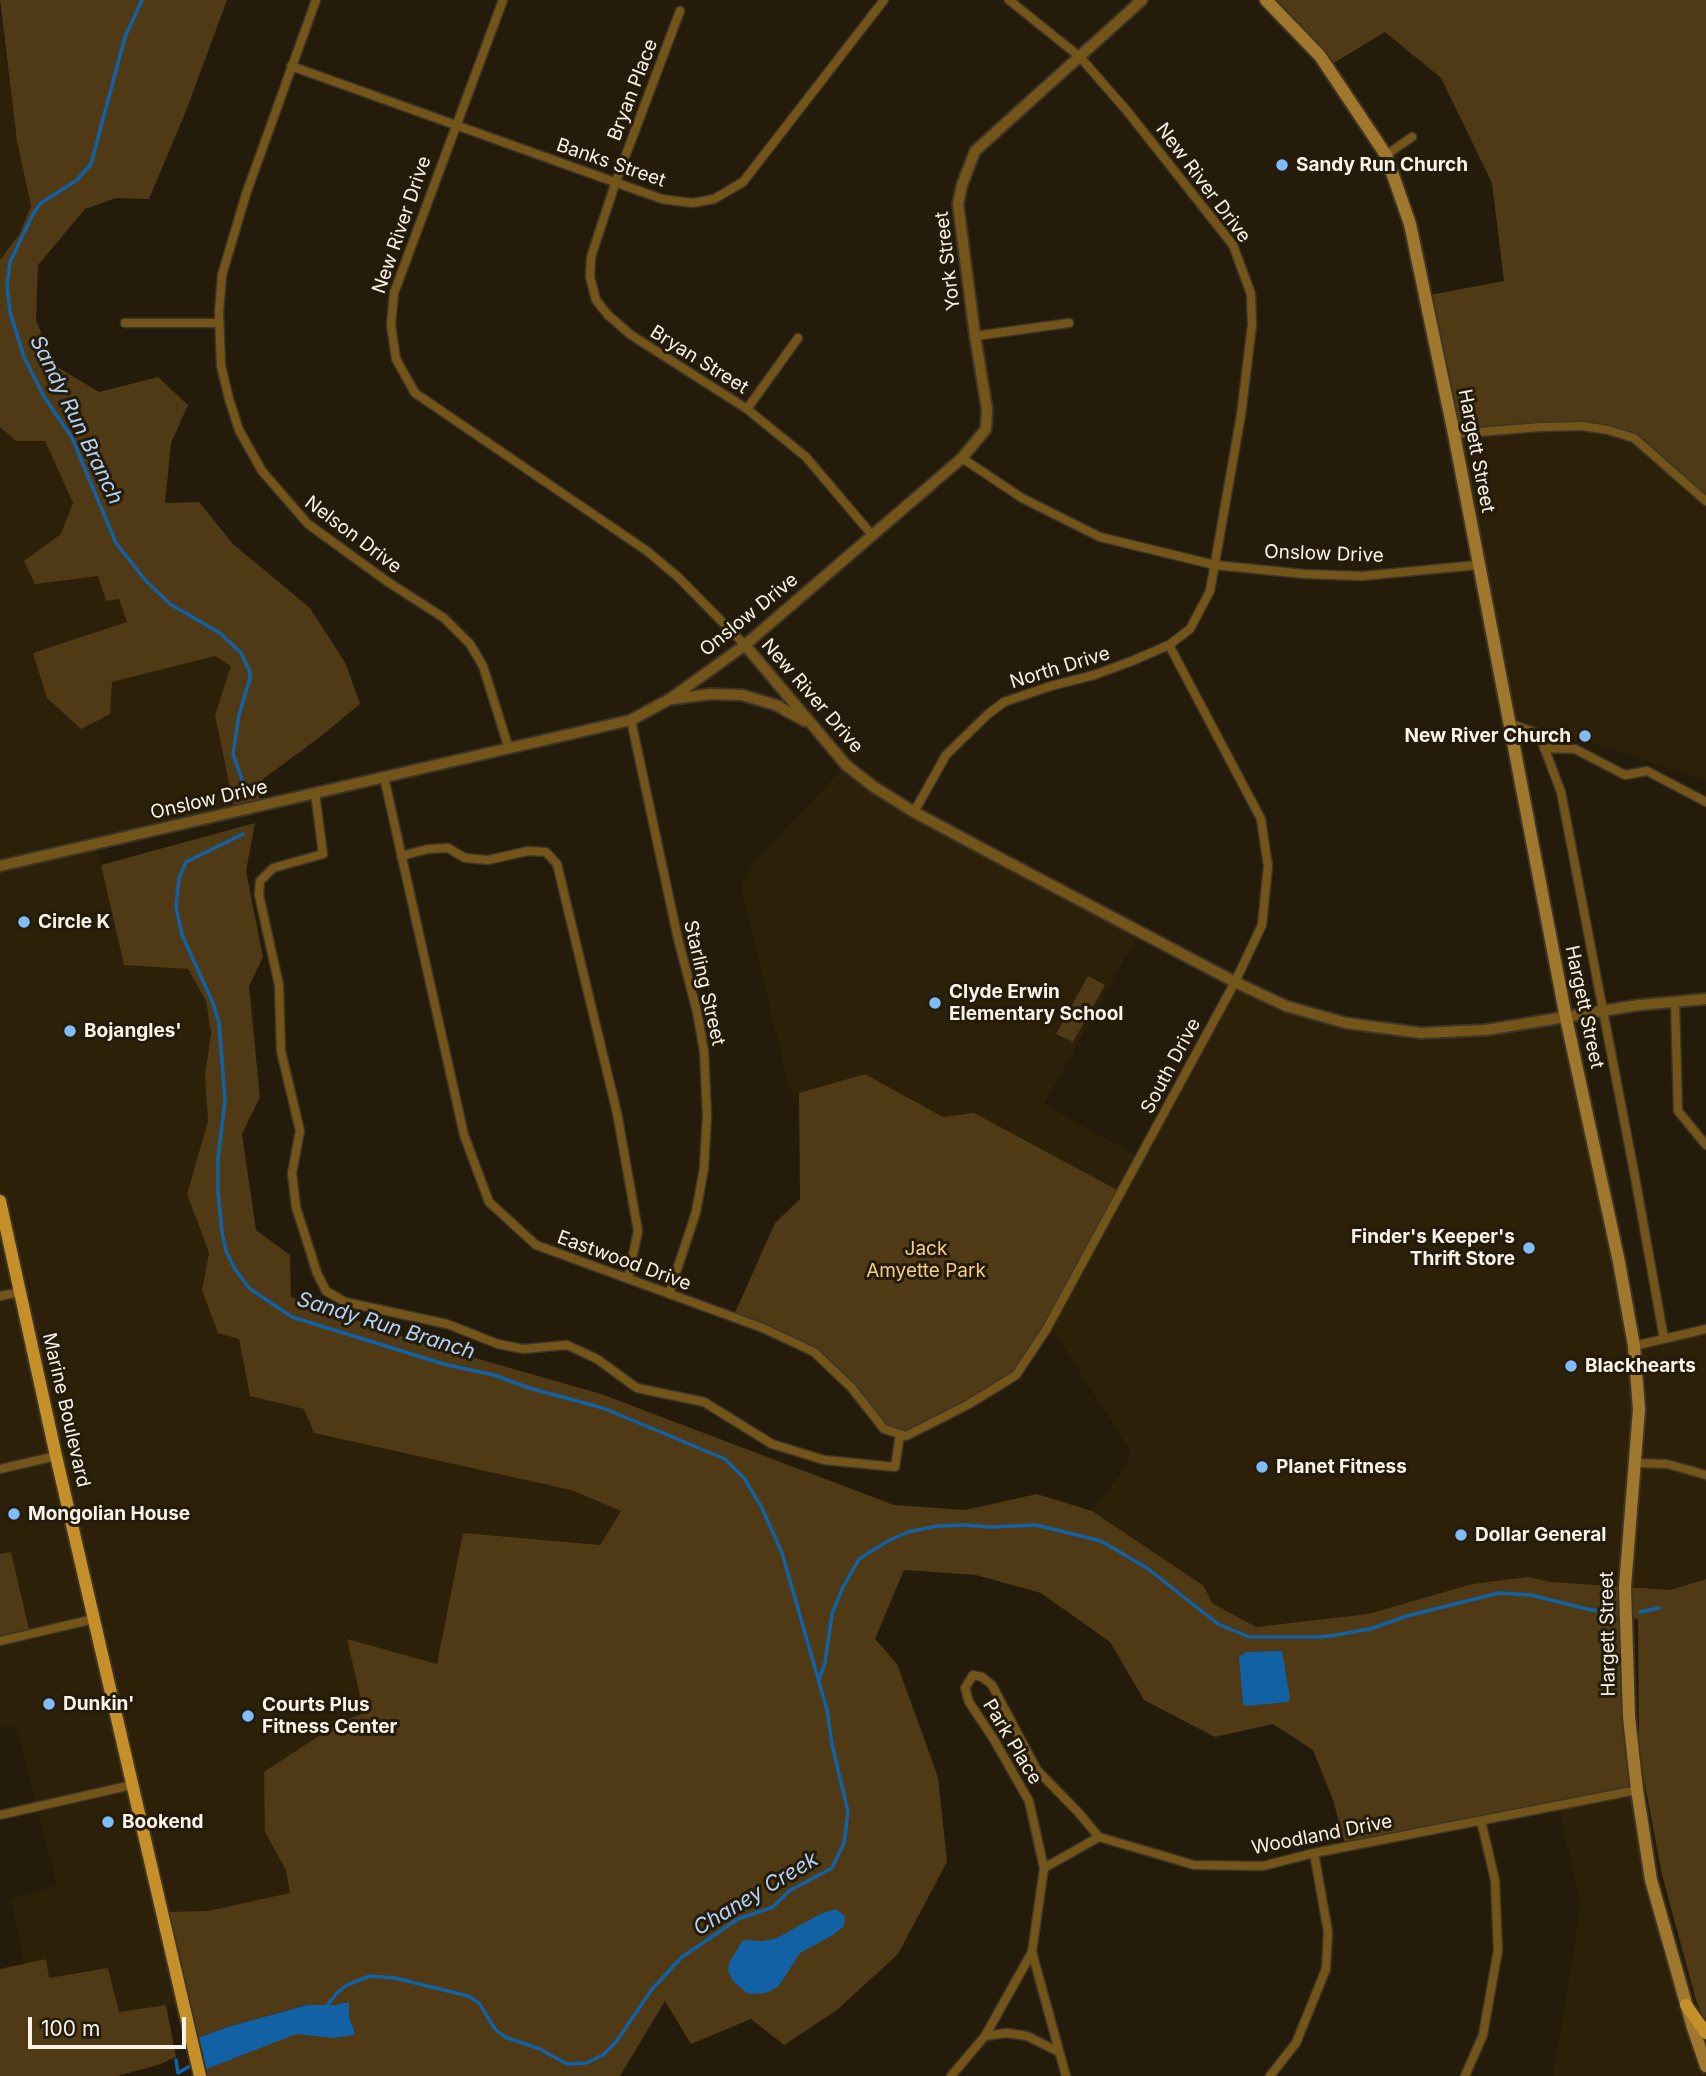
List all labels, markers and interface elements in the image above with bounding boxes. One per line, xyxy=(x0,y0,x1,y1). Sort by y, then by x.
street label: Bryan Place xyxy=(603,36,663,144)
street label: New River Drive xyxy=(1151,119,1255,247)
street label: Banks Street xyxy=(554,134,668,192)
street label: New River Drive xyxy=(368,153,436,297)
place label: Sandy Run Church xyxy=(1296,154,1468,176)
marker: Sandy Run Church xyxy=(1274,157,1290,173)
street label: York Street xyxy=(931,210,965,312)
street label: Bryan Street xyxy=(646,321,752,399)
water label: Sandy Run Branch xyxy=(24,331,128,509)
street label: Hargett Street xyxy=(1453,387,1499,515)
street label: Nelson Drive xyxy=(300,491,406,579)
street label: Onslow Drive xyxy=(1264,541,1384,567)
street label: Onslow Drive xyxy=(695,569,803,661)
street label: New River Drive xyxy=(756,634,868,758)
street label: North Drive xyxy=(1007,642,1113,694)
place label: New River Church xyxy=(1405,725,1571,747)
marker: New River Church xyxy=(1577,728,1593,744)
street label: Onslow Drive xyxy=(148,775,270,825)
place label: Circle K xyxy=(38,911,110,933)
marker: Circle K xyxy=(16,914,32,930)
street label: Starling Street xyxy=(679,918,729,1048)
street label: Hargett Street xyxy=(1560,943,1608,1071)
place label: Clyde Erwin Elementary School xyxy=(949,981,1123,1025)
marker: Clyde Erwin Elementary School xyxy=(927,995,943,1011)
street label: South Drive xyxy=(1136,1014,1206,1118)
place label: Bojangles' xyxy=(84,1020,182,1042)
marker: Bojangles' xyxy=(62,1023,78,1039)
street label: Eastwood Drive xyxy=(554,1226,694,1296)
place label: Finder's Keeper's Thrift Store xyxy=(1351,1226,1515,1270)
park label: Jack Amyette Park xyxy=(866,1238,986,1282)
marker: Finder's Keeper's Thrift Store xyxy=(1521,1240,1537,1256)
water label: Sandy Run Branch xyxy=(294,1287,478,1365)
street label: Marine Boulevard xyxy=(37,1331,95,1489)
place label: Blackhearts xyxy=(1585,1355,1696,1377)
marker: Blackhearts xyxy=(1563,1358,1579,1374)
place label: Planet Fitness xyxy=(1276,1456,1407,1478)
marker: Planet Fitness xyxy=(1254,1459,1270,1475)
place label: Mongolian House xyxy=(28,1503,190,1525)
marker: Mongolian House xyxy=(6,1506,22,1522)
place label: Dollar General xyxy=(1475,1524,1606,1546)
marker: Dollar General xyxy=(1453,1527,1469,1543)
street label: Hargett Street xyxy=(1596,1571,1620,1697)
place label: Dunkin' xyxy=(63,1693,134,1715)
place label: Courts Plus Fitness Center xyxy=(262,1694,397,1738)
street label: Park Place xyxy=(978,1695,1046,1789)
marker: Dunkin' xyxy=(41,1696,57,1712)
marker: Courts Plus Fitness Center xyxy=(240,1708,256,1724)
street label: Woodland Drive xyxy=(1250,1810,1394,1860)
place label: Bookend xyxy=(122,1811,204,1833)
marker: Bookend xyxy=(100,1814,116,1830)
water label: Chaney Creek xyxy=(689,1847,823,1941)
scale bar xyxy=(32,2002,189,2046)
text: 100 m xyxy=(41,2016,100,2041)

